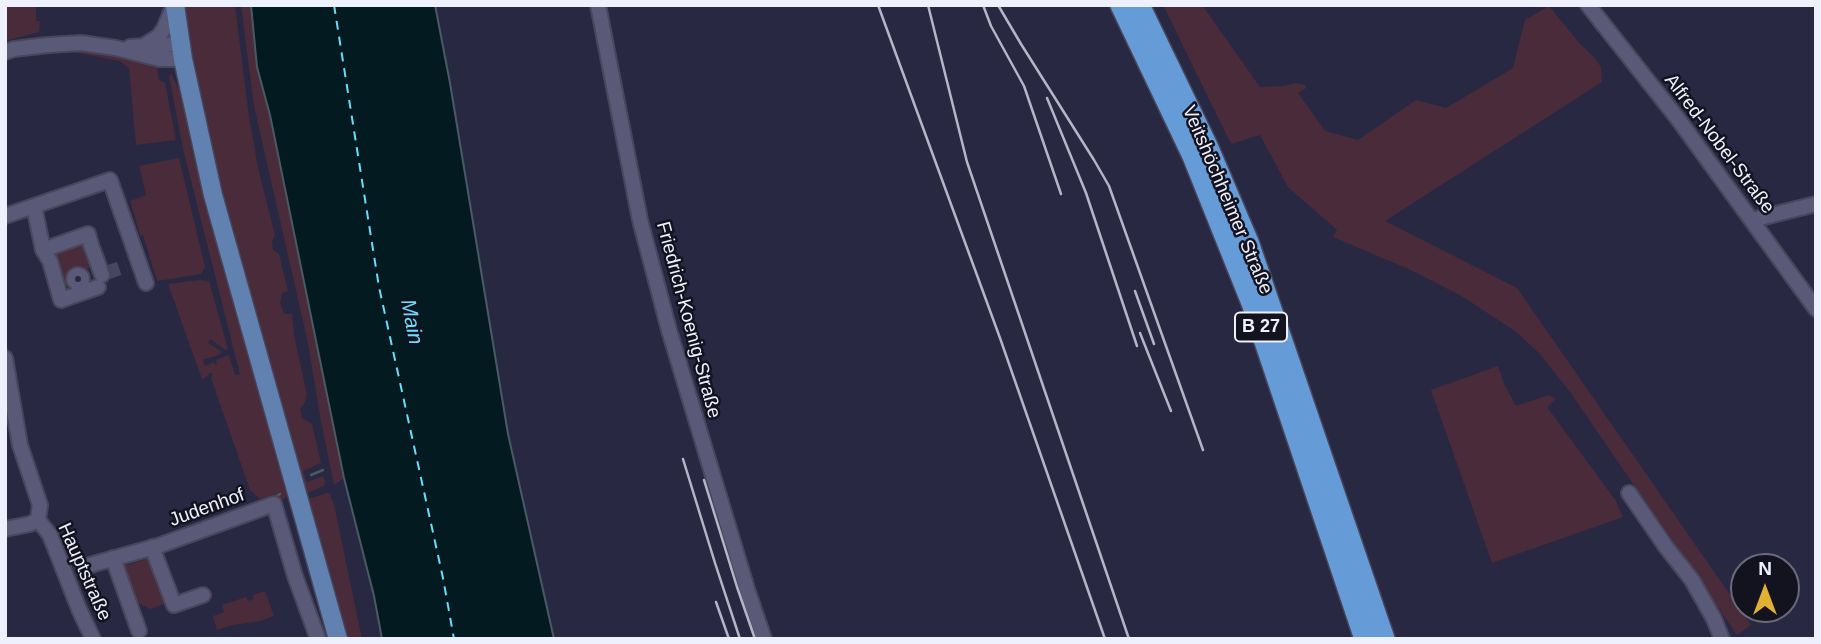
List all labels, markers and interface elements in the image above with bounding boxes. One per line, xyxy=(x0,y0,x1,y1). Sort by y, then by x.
street label: Alfred-Nobel-Straße xyxy=(1659,70,1779,218)
street label: Veitshöchheimer Straße xyxy=(1177,102,1277,298)
street label: Friedrich-Koenig-Straße xyxy=(651,219,725,421)
water label: Main xyxy=(394,297,428,347)
road number: B 27 xyxy=(1235,312,1287,342)
street label: Judenhof xyxy=(166,484,248,532)
street label: Hauptstraße xyxy=(52,520,116,624)
north arrow xyxy=(1730,553,1800,623)
text: N xyxy=(1758,558,1772,579)

